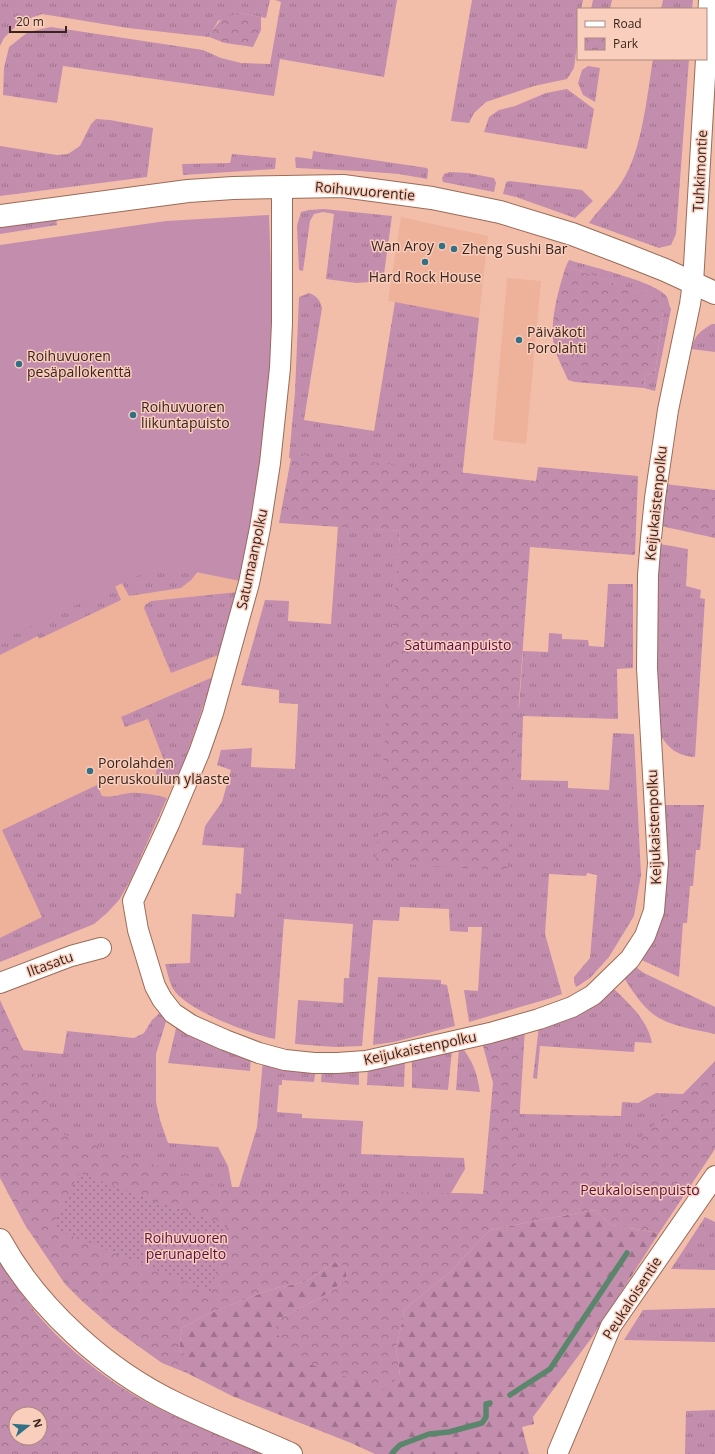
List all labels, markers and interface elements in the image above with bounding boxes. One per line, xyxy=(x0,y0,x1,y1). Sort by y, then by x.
scale bar xyxy=(10,8,66,34)
legend xyxy=(577,8,707,60)
text: 20 m xyxy=(16,13,44,30)
text: Road xyxy=(613,15,642,32)
text: Park xyxy=(613,35,639,52)
street label: Tuhkimontie xyxy=(688,129,711,212)
street label: Roihuvuorentie xyxy=(314,177,416,204)
place label: Wan Aroy xyxy=(371,236,435,255)
place label: Zheng Sushi Bar xyxy=(462,239,568,258)
marker: Wan Aroy xyxy=(437,241,447,251)
marker: Zheng Sushi Bar xyxy=(449,244,459,254)
marker: Hard Rock House xyxy=(420,257,430,267)
place label: Hard Rock House xyxy=(369,267,481,286)
place label: Päiväkoti Porolahti xyxy=(527,322,586,357)
marker: Päiväkoti Porolahti xyxy=(514,335,524,345)
place label: Roihuvuoren pesäpallokenttä xyxy=(27,346,131,381)
marker: Roihuvuoren pesäpallokenttä xyxy=(14,359,24,369)
place label: Roihuvuoren liikuntapuisto xyxy=(141,397,230,432)
marker: Roihuvuoren liikuntapuisto xyxy=(128,410,138,420)
street label: Keijukaistenpolku xyxy=(640,445,671,561)
street label: Satumaanpolku xyxy=(232,507,271,611)
park label: Satumaanpuisto xyxy=(405,635,511,654)
place label: Porolahden peruskoulun yläaste xyxy=(98,753,230,788)
marker: Porolahden peruskoulun yläaste xyxy=(85,766,95,776)
street label: Keijukaistenpolku xyxy=(642,769,665,885)
street label: Iltasatu xyxy=(24,946,76,981)
street label: Keijukaistenpolku xyxy=(362,1026,478,1069)
park label: Peukaloisenpuisto xyxy=(580,1180,700,1199)
park label: Roihuvuoren perunapelto xyxy=(144,1228,228,1263)
street label: Peukaloisentie xyxy=(598,1253,665,1343)
north arrow xyxy=(8,1406,48,1446)
text: N xyxy=(30,1416,47,1429)

